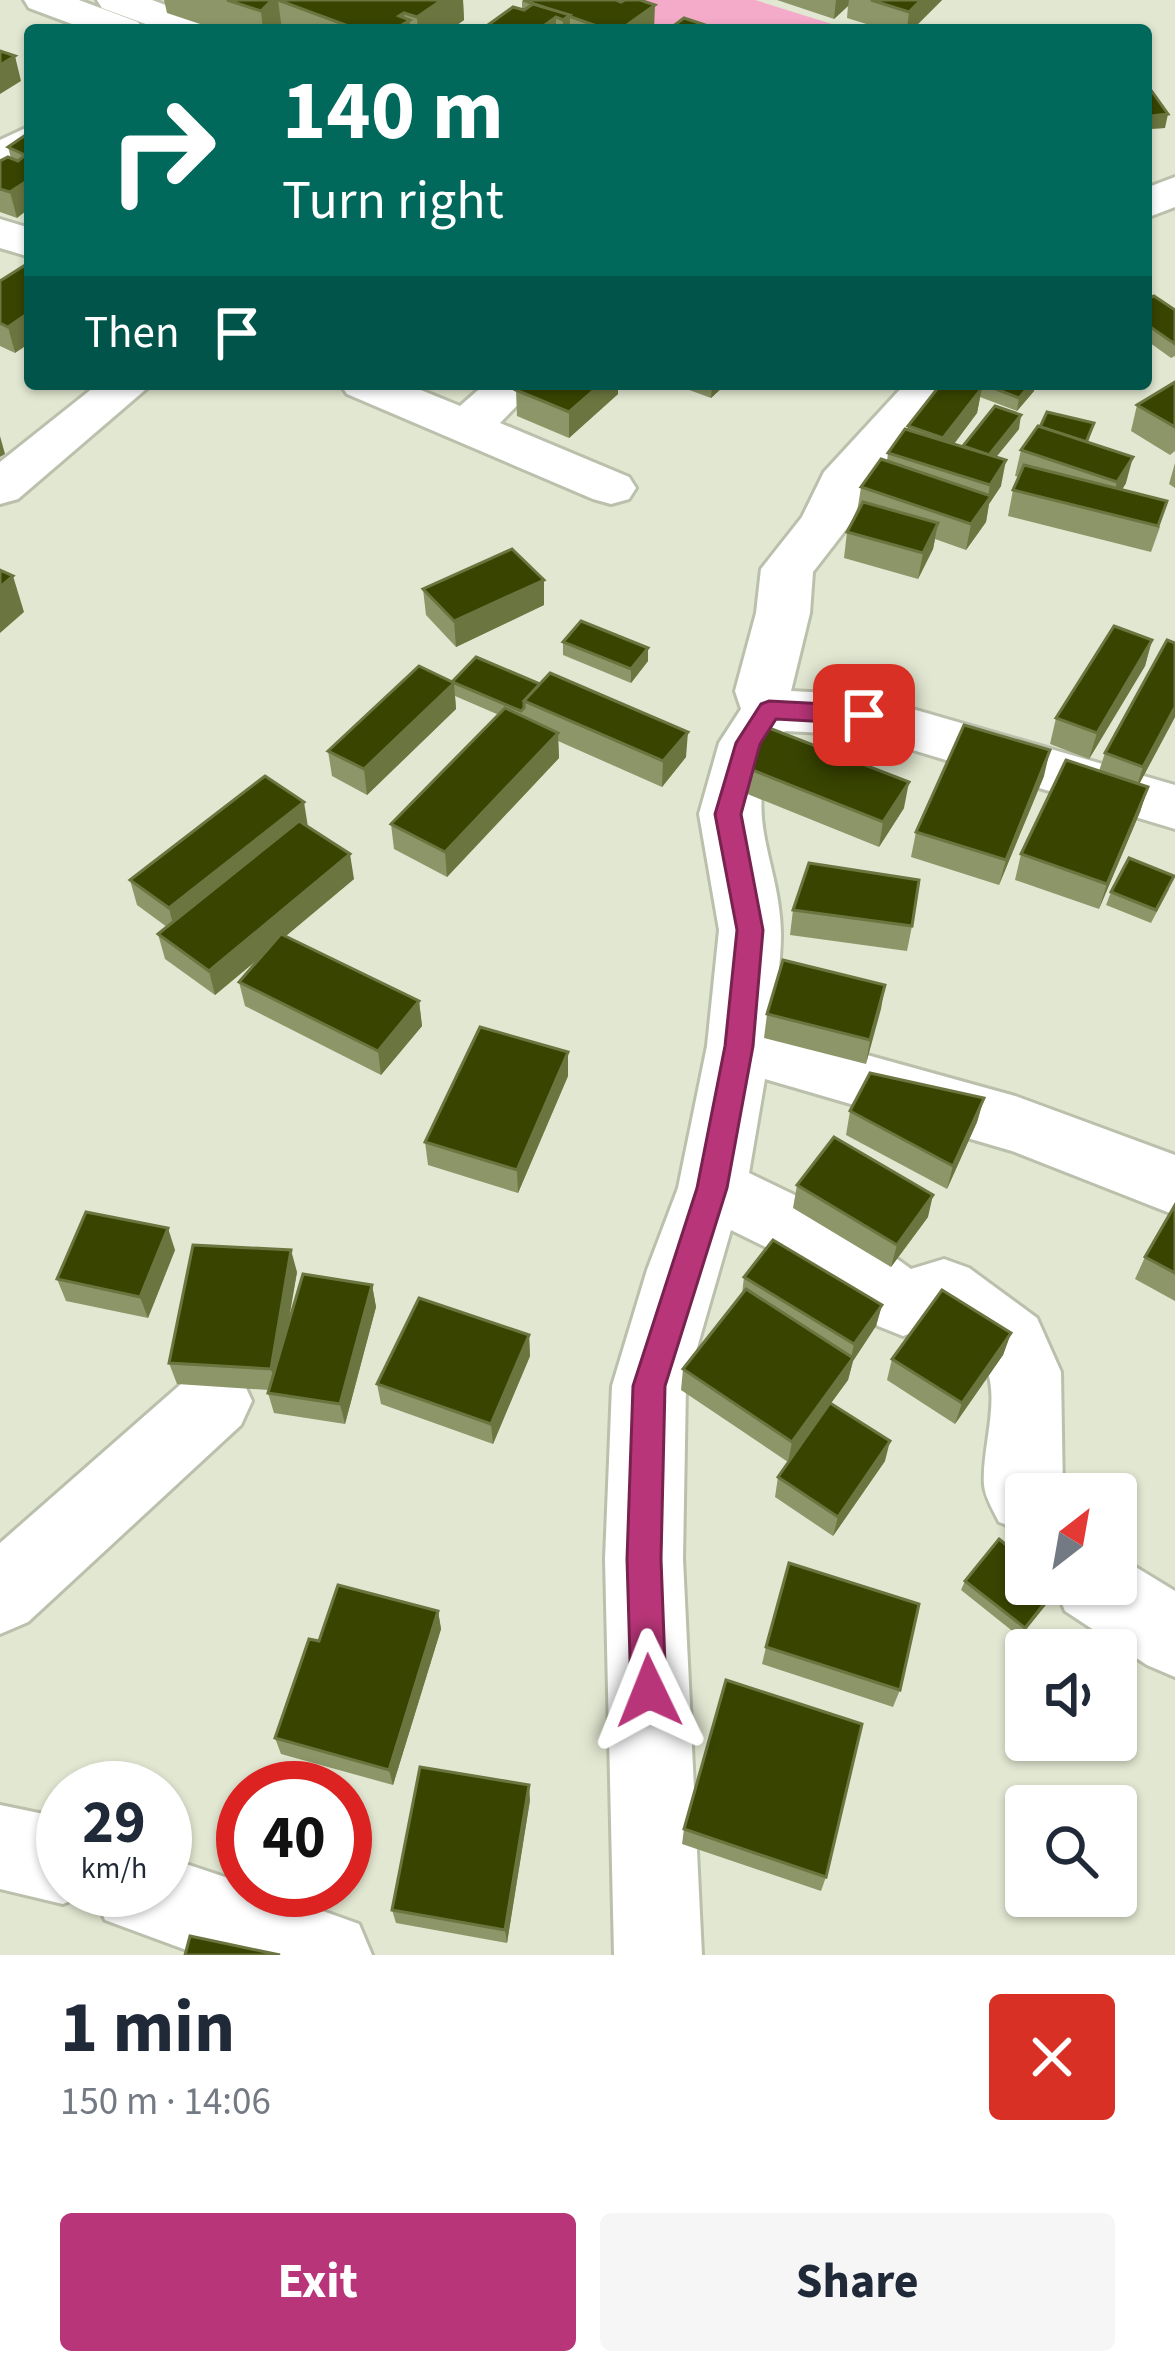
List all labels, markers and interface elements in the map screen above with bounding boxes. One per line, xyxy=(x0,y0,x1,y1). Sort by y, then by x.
text: 140 m xyxy=(282,52,504,172)
icon: right xyxy=(84,72,240,228)
text: Turn right xyxy=(282,163,504,240)
icon: arrive xyxy=(204,300,270,366)
text: Then xyxy=(84,301,180,365)
pin xyxy=(813,664,915,766)
icon: arrive xyxy=(831,682,897,748)
north arrow xyxy=(1005,1473,1137,1605)
map controls xyxy=(1005,1473,1137,1917)
position arrow xyxy=(586,1628,712,1754)
button: sound xyxy=(1005,1629,1137,1761)
speed limit sign: 40 xyxy=(216,1761,372,1917)
text: 29 xyxy=(82,1781,146,1866)
button: search xyxy=(1005,1785,1137,1917)
text: km/h xyxy=(81,1847,147,1890)
text: 1 min xyxy=(60,1977,235,2080)
button: close xyxy=(989,1994,1115,2120)
text: 150 m · 14:06 xyxy=(60,2074,271,2130)
button: Exit xyxy=(60,2213,576,2351)
button: Share xyxy=(600,2213,1115,2351)

